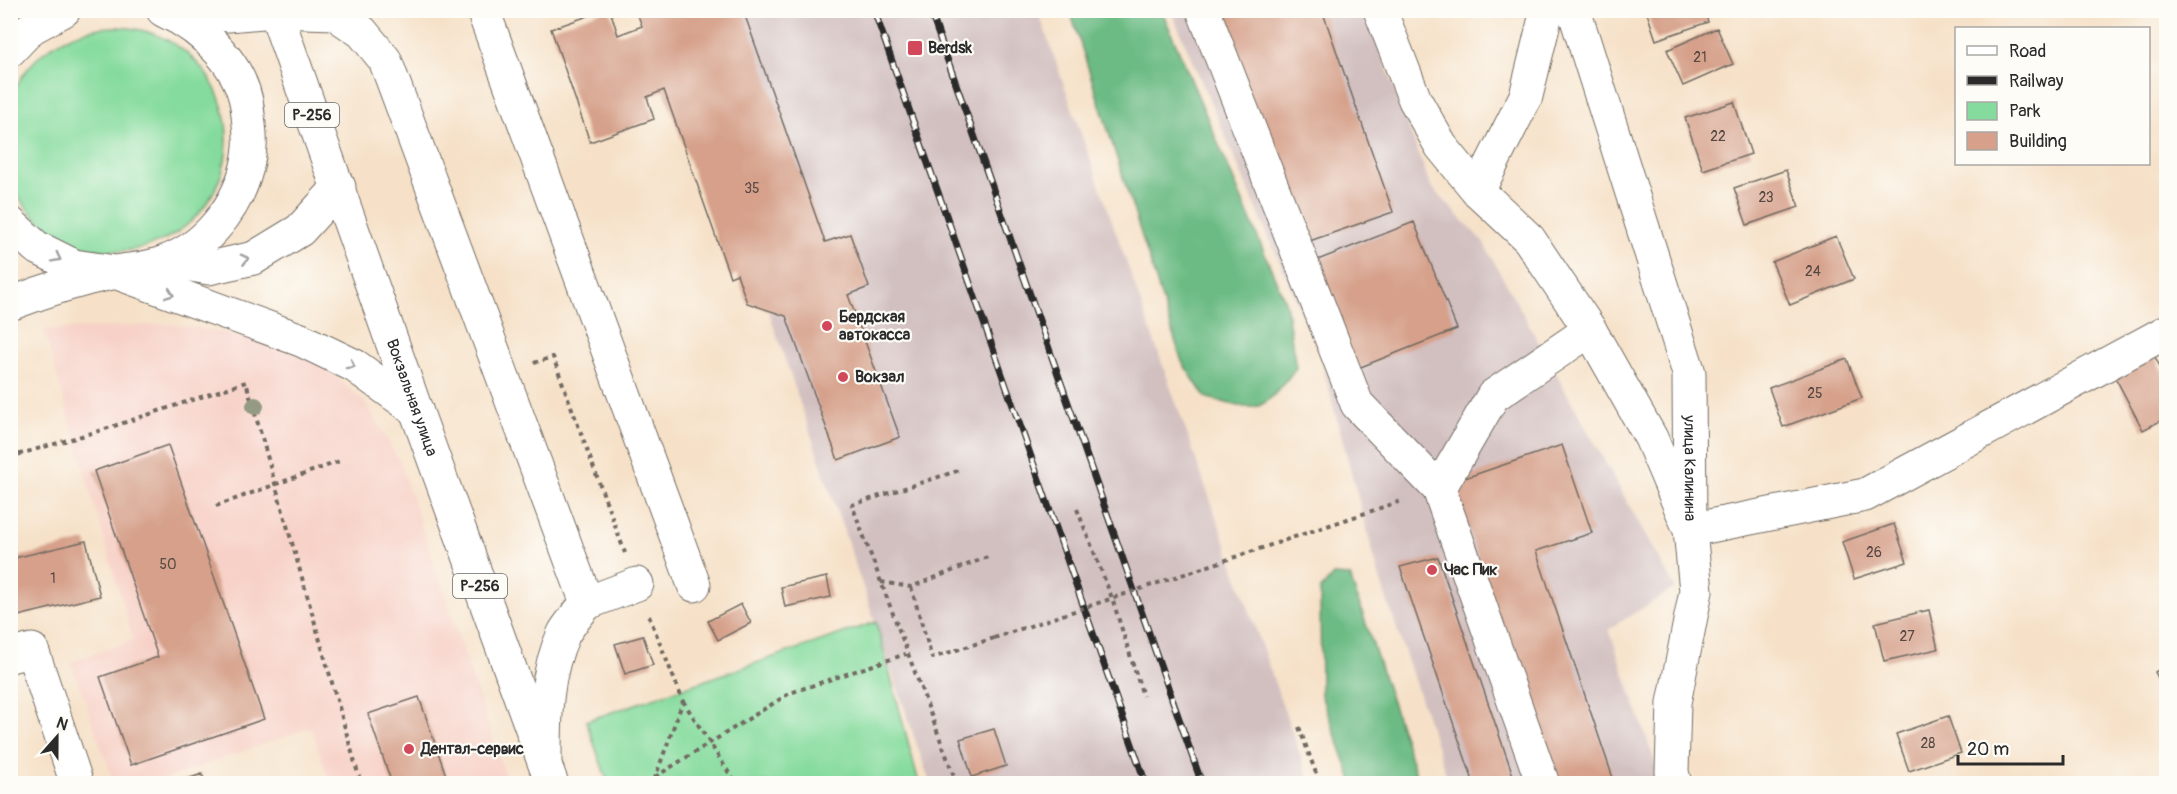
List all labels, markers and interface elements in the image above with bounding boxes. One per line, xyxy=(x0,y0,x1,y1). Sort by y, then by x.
legend xyxy=(1955,27,2150,165)
place label: Berdsk xyxy=(928,38,972,58)
marker: Berdsk xyxy=(906,39,924,57)
text: Road xyxy=(2009,40,2046,63)
house number: 21 xyxy=(1693,49,1707,66)
text: Railway xyxy=(2009,70,2064,93)
text: Park xyxy=(2009,100,2041,123)
road number: Р-256 xyxy=(285,103,339,127)
house number: 22 xyxy=(1710,128,1726,145)
text: Building xyxy=(2009,130,2067,153)
house number: 35 xyxy=(744,180,760,197)
house number: 23 xyxy=(1758,189,1774,206)
one-way arrow xyxy=(50,250,61,262)
one-way arrow xyxy=(240,254,250,267)
house number: 24 xyxy=(1805,263,1821,280)
one-way arrow xyxy=(164,286,175,299)
place label: Бердская автокасса xyxy=(839,307,911,345)
marker: Бердская автокасса xyxy=(820,319,834,333)
street label: Вокзальная улица xyxy=(382,336,442,459)
one-way arrow xyxy=(345,358,355,369)
place label: Вокзал xyxy=(855,367,904,387)
marker: Вокзал xyxy=(836,370,850,384)
house number: 25 xyxy=(1807,385,1823,402)
street label: улица Калинина xyxy=(1679,414,1700,521)
house number: 26 xyxy=(1866,544,1882,561)
house number: 50 xyxy=(159,556,177,573)
place label: Час Пик xyxy=(1444,560,1498,580)
marker: Час Пик xyxy=(1425,563,1439,577)
house number: 1 xyxy=(50,570,56,587)
road number: Р-256 xyxy=(453,574,507,598)
house number: 27 xyxy=(1899,628,1915,645)
north arrow xyxy=(27,707,87,767)
text: N xyxy=(53,713,71,735)
scale bar xyxy=(1958,728,2063,766)
house number: 28 xyxy=(1921,735,1935,752)
text: 20 m xyxy=(1967,738,2009,761)
place label: Дентал-сервис xyxy=(420,739,524,759)
marker: Дентал-сервис xyxy=(402,742,416,756)

